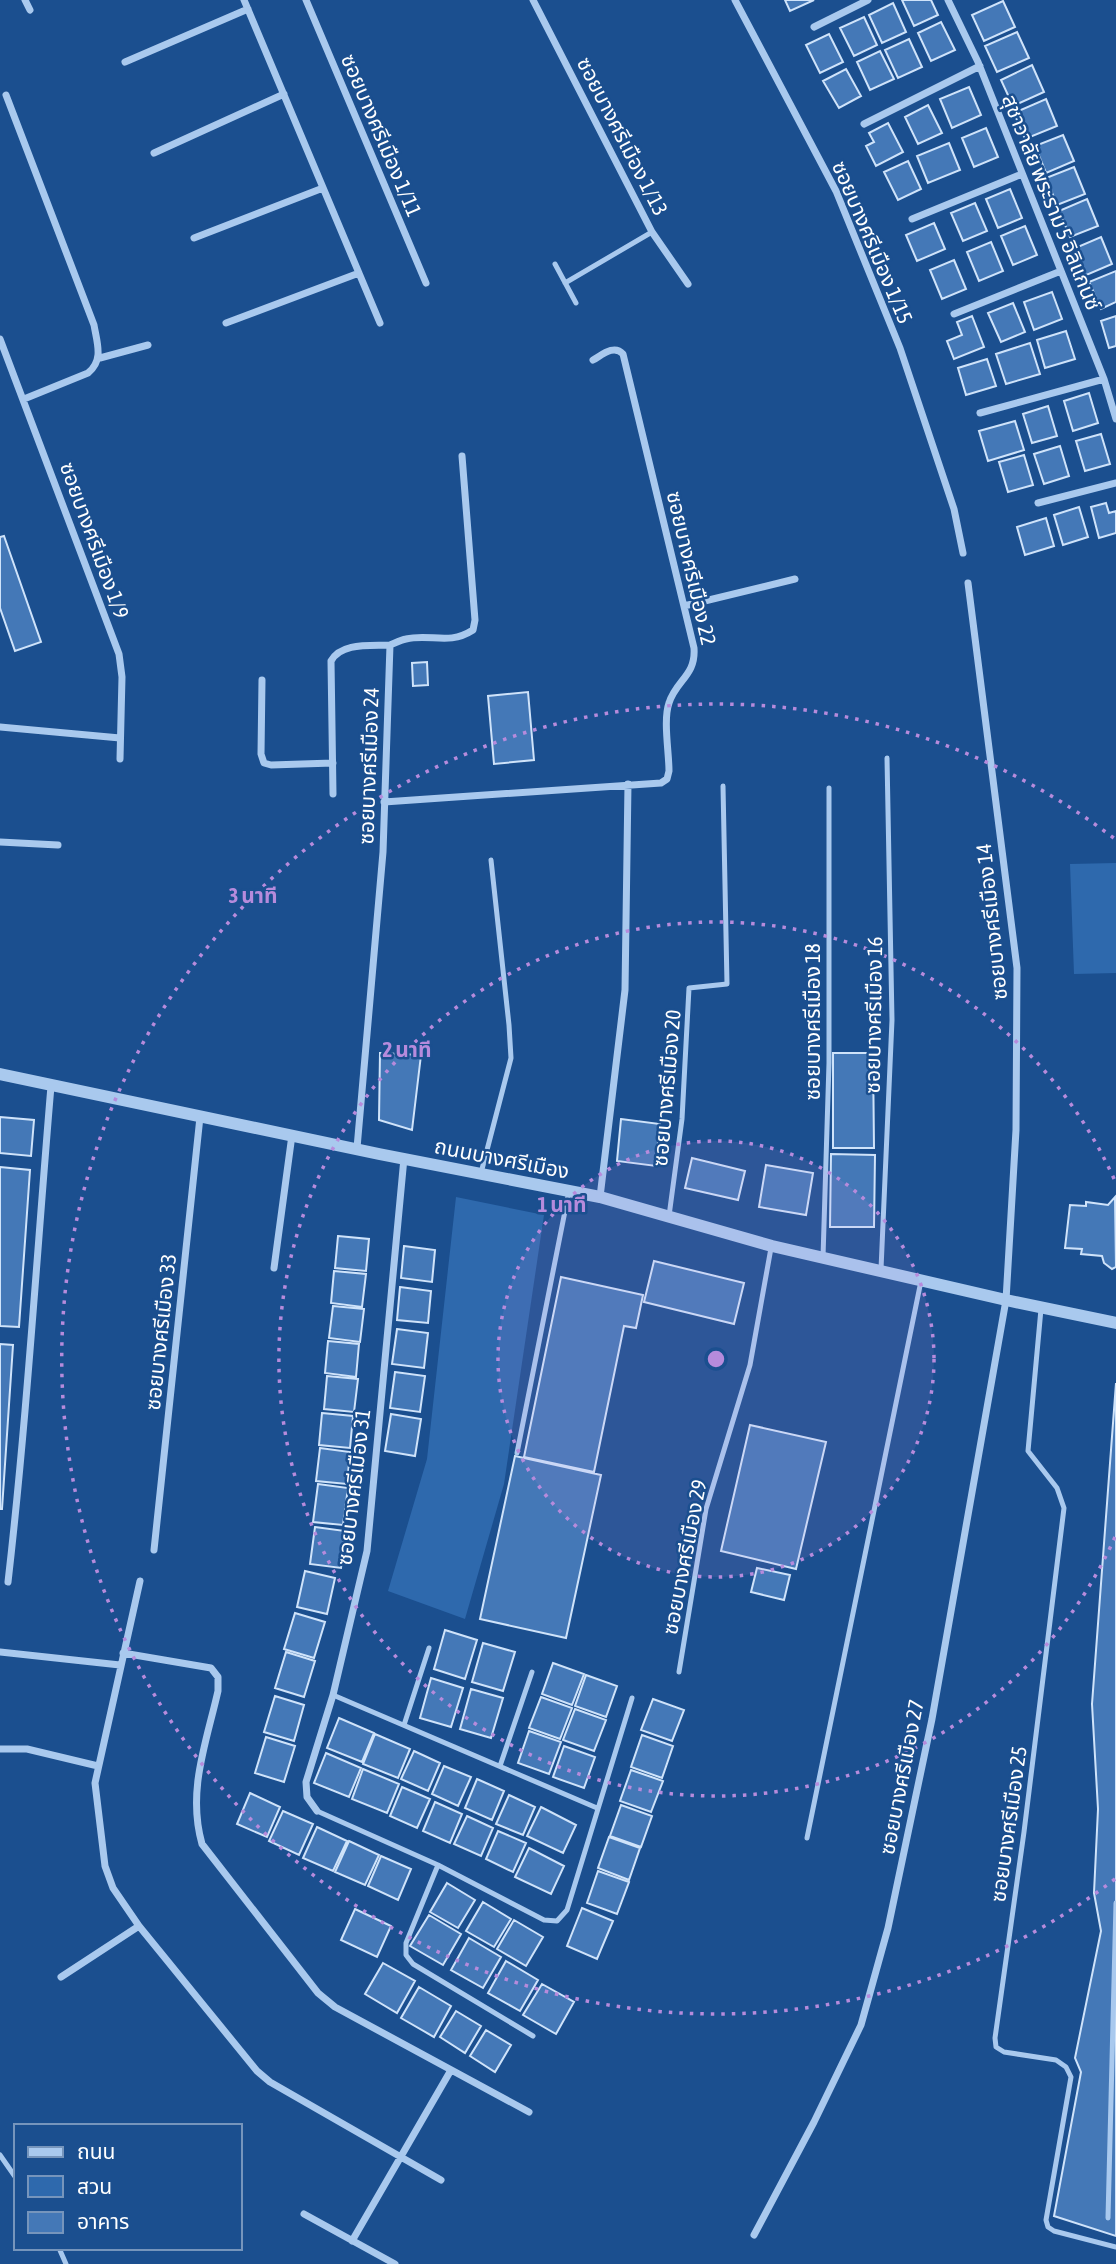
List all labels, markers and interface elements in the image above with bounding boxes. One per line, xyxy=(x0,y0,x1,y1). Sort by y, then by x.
street label: ซอยบางศรีเมือง 1/11 xyxy=(337,50,427,220)
street label: ซอยบางศรีเมือง 1/13 xyxy=(573,53,673,219)
street label: สุชาวาลัย พระราม 5 อิลิแกนซ์ xyxy=(996,91,1107,315)
street label: ซอยบางศรีเมือง 1/15 xyxy=(828,157,918,327)
street label: ซอยบางศรีเมือง 1/9 xyxy=(56,459,134,621)
street label: ซอยบางศรีเมือง 22 xyxy=(663,489,721,647)
street label: ซอยบางศรีเมือง 24 xyxy=(353,687,383,845)
street label: ซอยบางศรีเมือง 14 xyxy=(971,842,1011,1001)
text: 3 นาที xyxy=(229,883,277,907)
street label: ซอยบางศรีเมือง 16 xyxy=(860,936,886,1094)
street label: ซอยบางศรีเมือง 18 xyxy=(800,943,824,1101)
street label: ซอยบางศรีเมือง 20 xyxy=(647,1009,685,1167)
text: 2 นาที xyxy=(383,1037,431,1061)
street label: ถนนบางศรีเมือง xyxy=(433,1133,571,1183)
text: 1 นาที xyxy=(538,1192,586,1216)
street label: ซอยบางศรีเมือง 33 xyxy=(140,1253,180,1411)
centre of rings xyxy=(704,1347,728,1371)
street label: ซอยบางศรีเมือง 31 xyxy=(332,1408,374,1566)
street label: ซอยบางศรีเมือง 29 xyxy=(657,1478,711,1636)
street label: ซอยบางศรีเมือง 27 xyxy=(874,1698,928,1856)
street label: ซอยบางศรีเมือง 25 xyxy=(985,1745,1031,1903)
legend xyxy=(14,2124,242,2250)
text: ถนน xyxy=(77,2139,115,2163)
text: สวน xyxy=(77,2174,112,2198)
text: อาคาร xyxy=(77,2209,129,2233)

